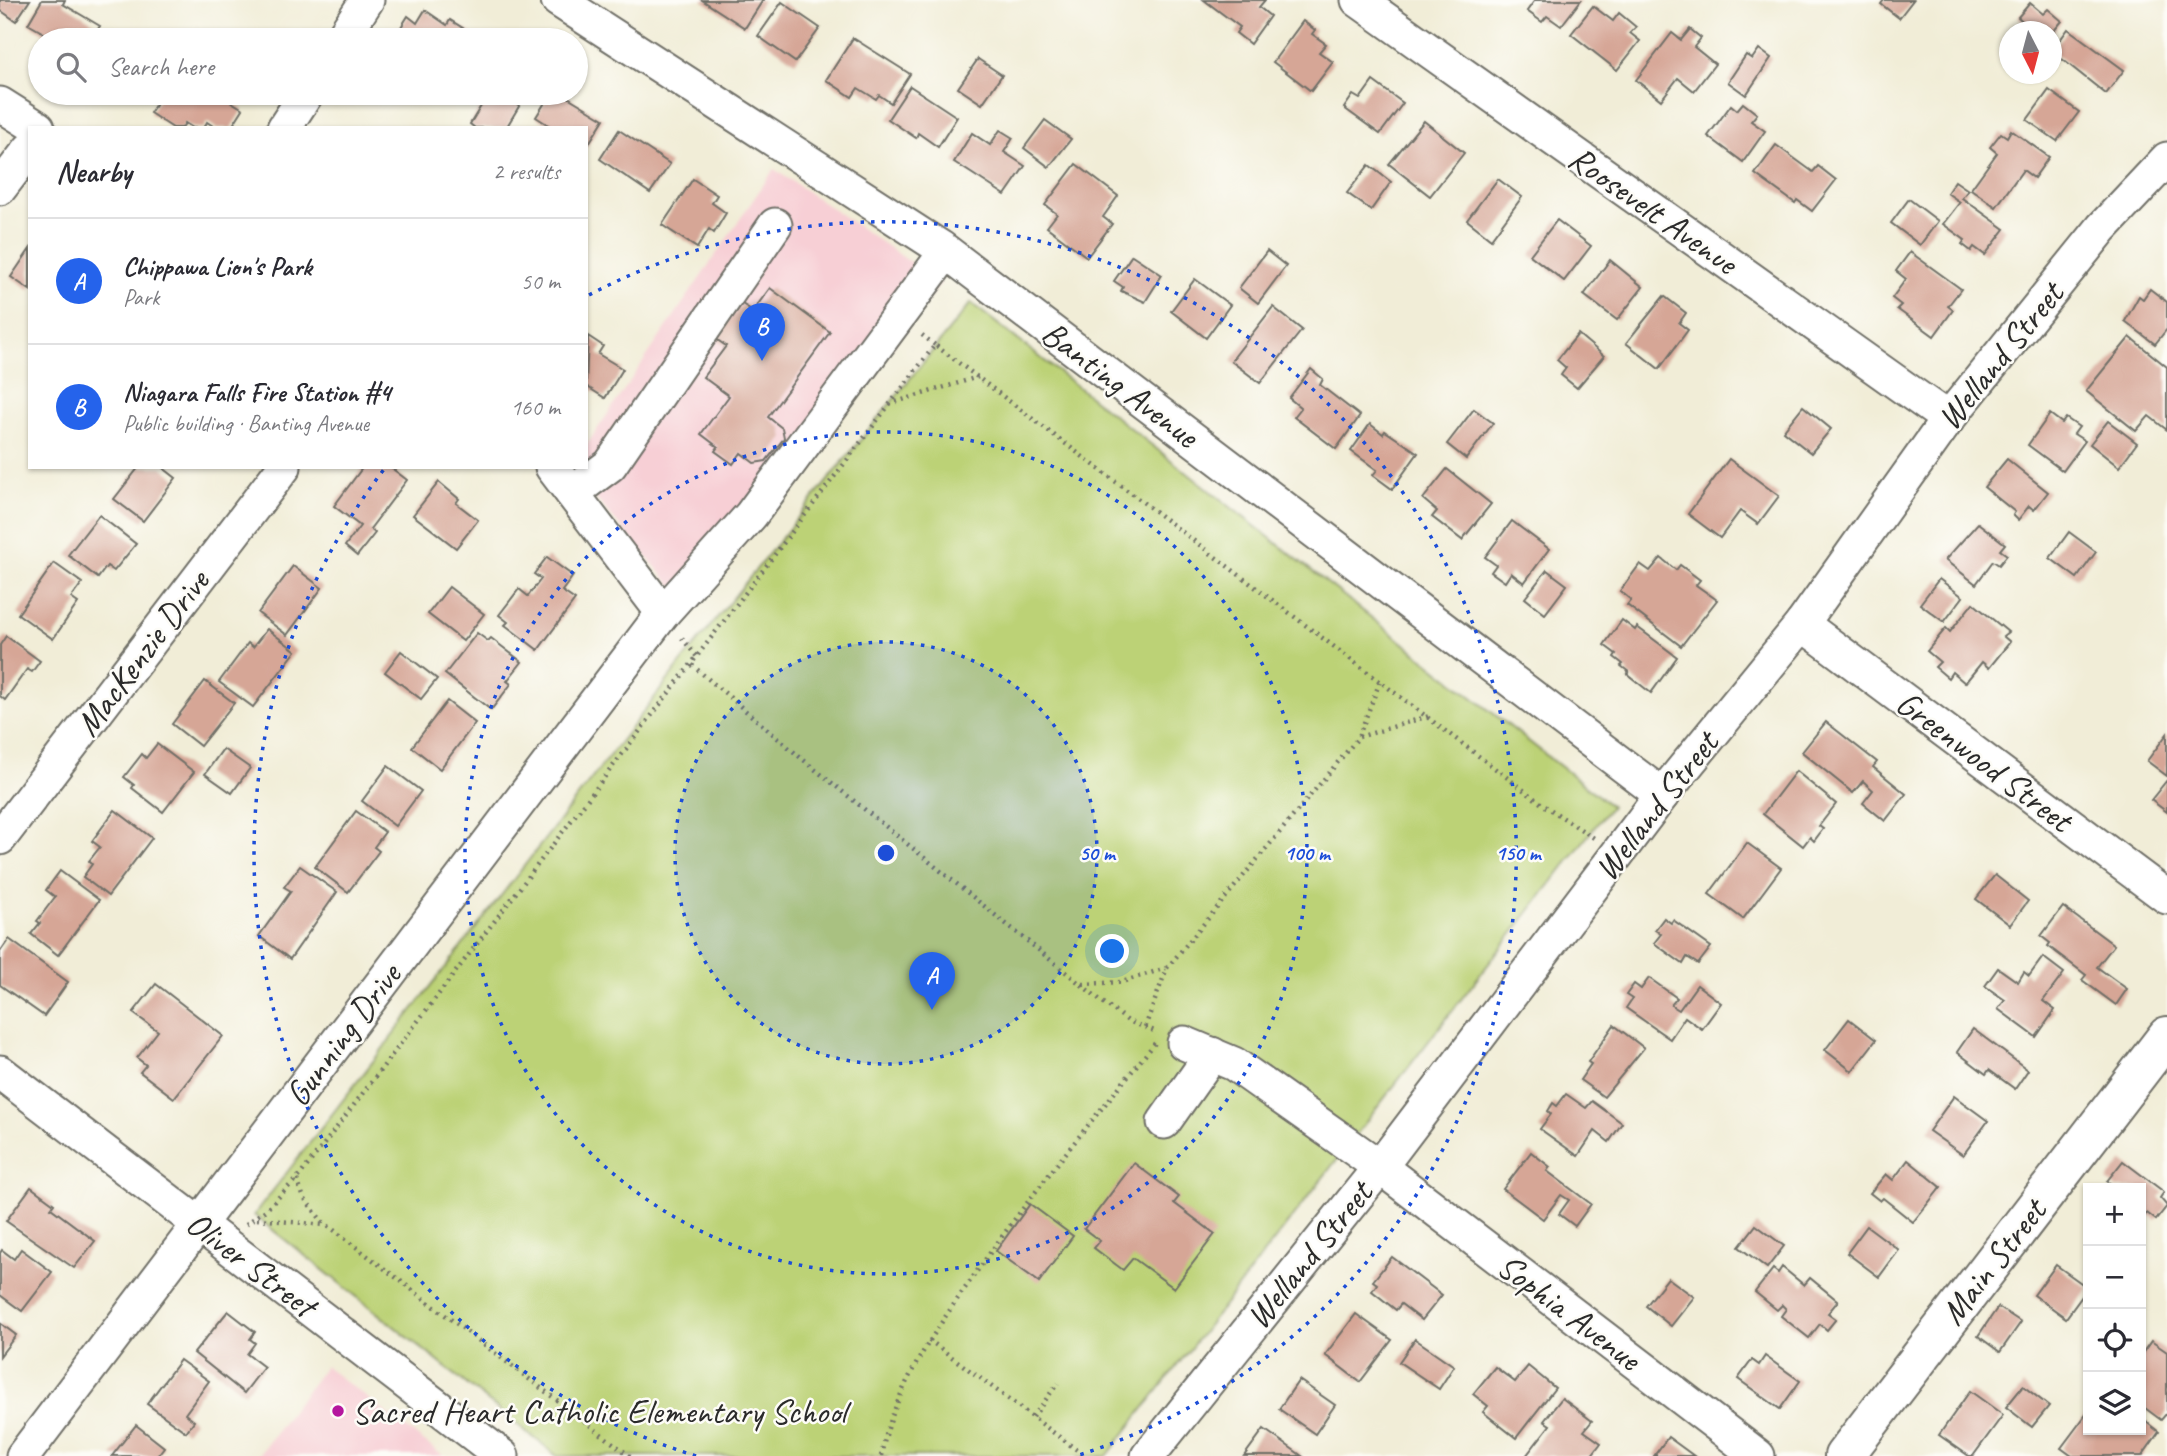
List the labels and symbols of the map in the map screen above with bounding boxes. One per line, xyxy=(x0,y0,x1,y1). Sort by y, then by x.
north arrow xyxy=(1999,21,2062,84)
street label: Roosevelt Avenue xyxy=(1560,135,1748,286)
street label: Welland Street xyxy=(1927,271,2075,439)
pin: B xyxy=(739,303,785,361)
street label: Banting Avenue xyxy=(1033,310,1209,459)
street label: MacKenzie Drive xyxy=(65,559,221,745)
street label: Greenwood Street xyxy=(1887,680,2084,844)
street label: Welland Street xyxy=(1584,720,1730,889)
text: 50 m xyxy=(1079,840,1117,866)
text: 100 m xyxy=(1284,840,1332,866)
text: 150 m xyxy=(1495,840,1543,866)
centre of rings xyxy=(874,841,898,865)
your location xyxy=(1095,934,1129,968)
pin: A xyxy=(909,952,955,1010)
street label: Gunning Drive xyxy=(275,953,413,1115)
street label: Welland Street xyxy=(1236,1170,1384,1338)
street label: Main Street xyxy=(1930,1188,2058,1334)
street label: Oliver Street xyxy=(177,1201,328,1330)
street label: Sophia Avenue xyxy=(1488,1243,1652,1382)
place label: Sacred Heart Catholic Elementary School xyxy=(352,1389,852,1434)
marker: Sacred Heart Catholic Elementary School xyxy=(330,1403,346,1419)

